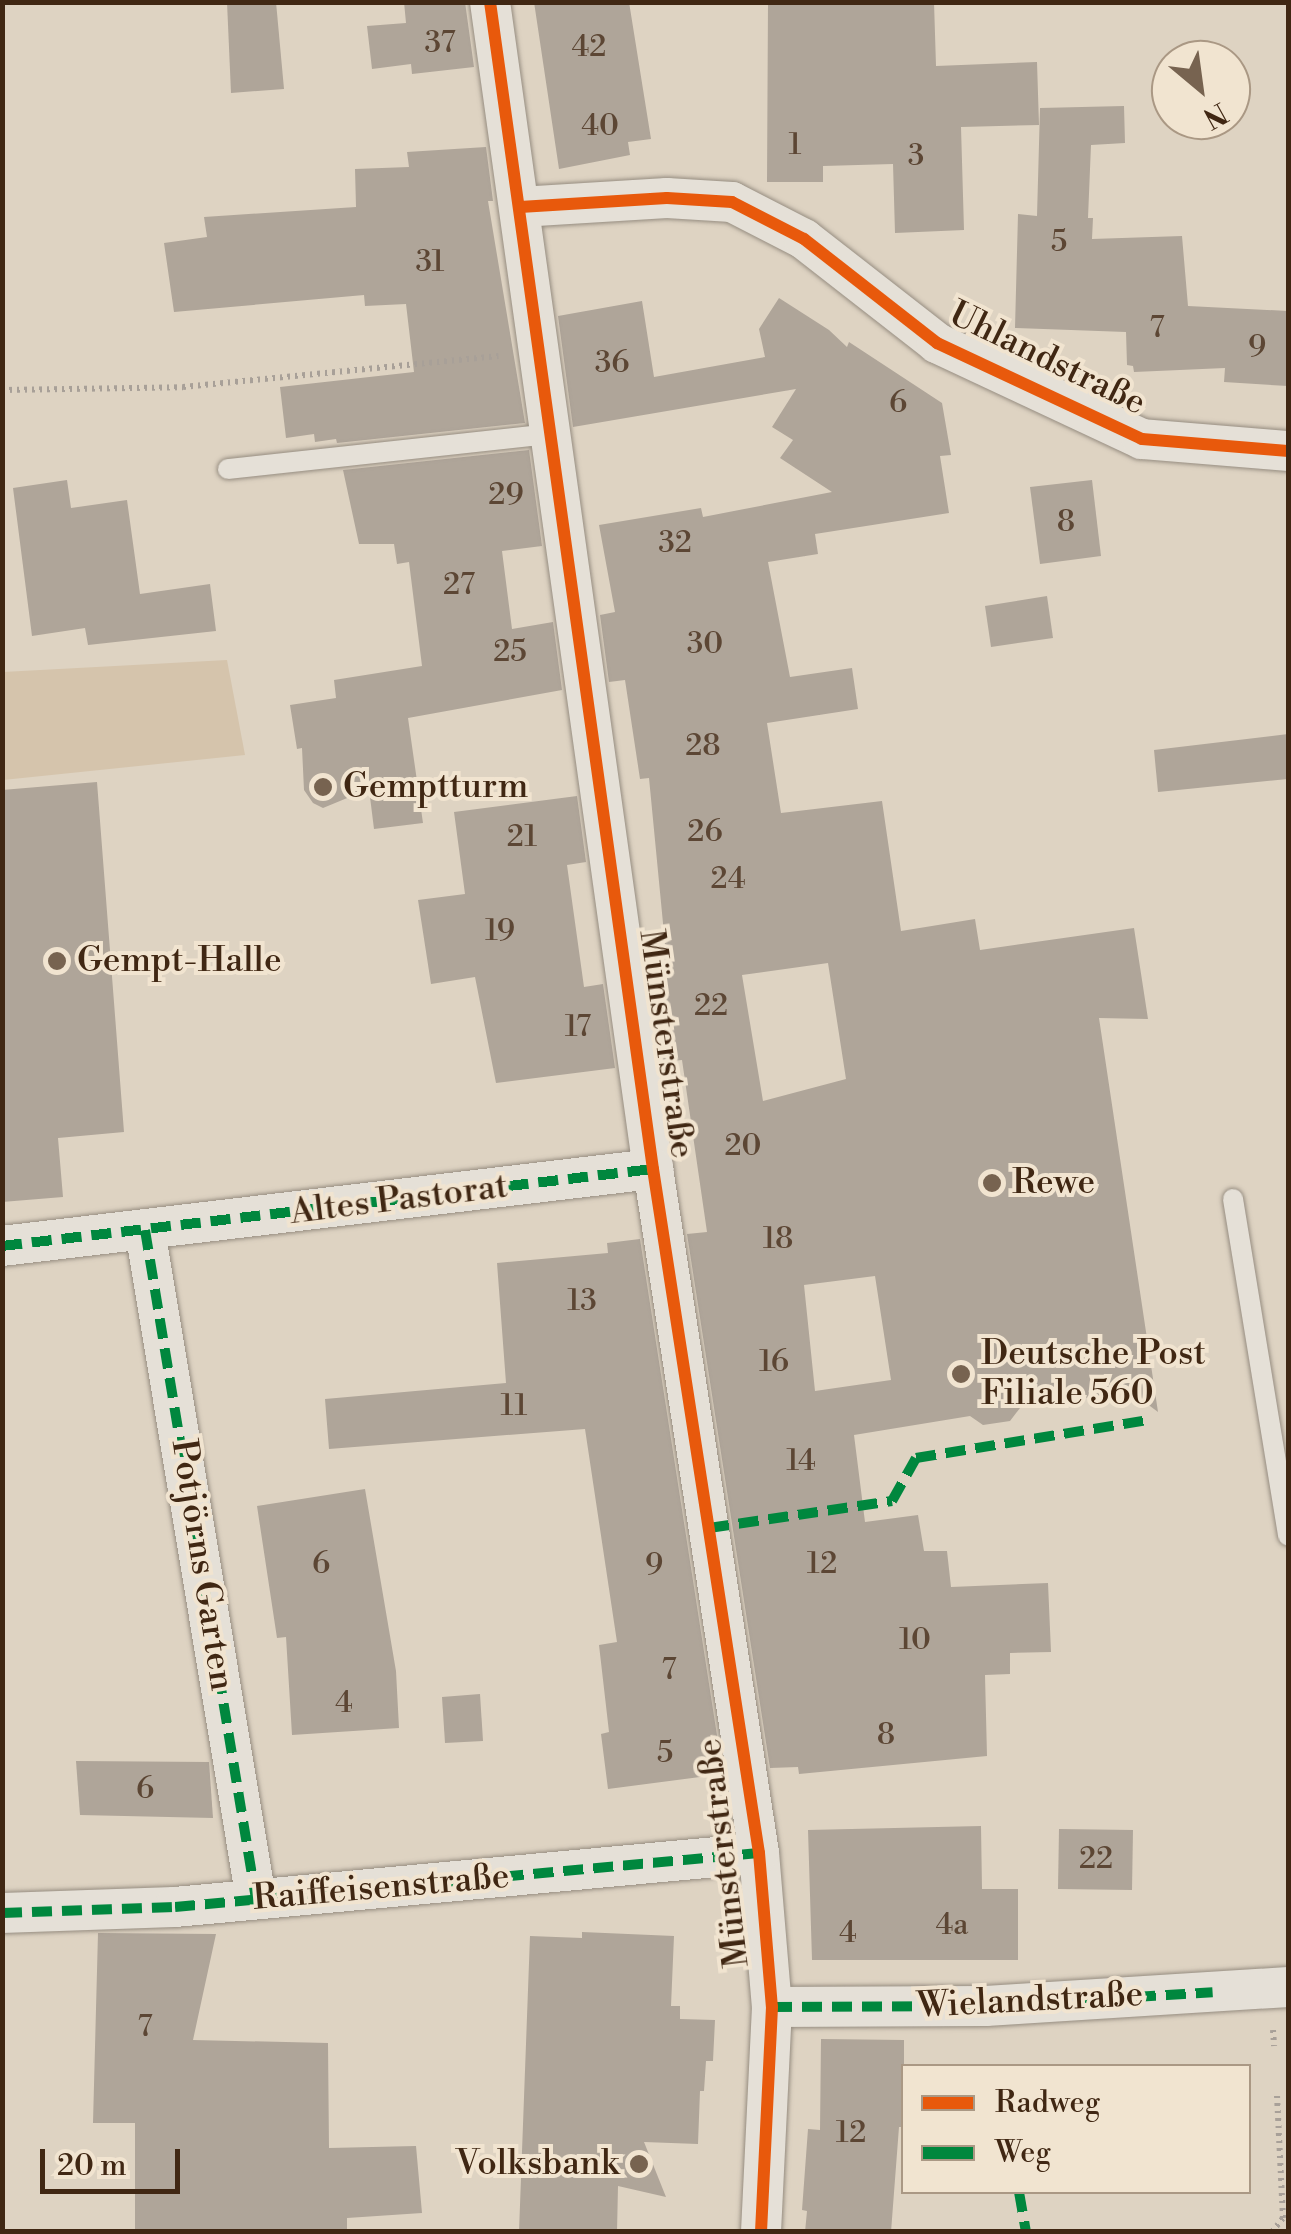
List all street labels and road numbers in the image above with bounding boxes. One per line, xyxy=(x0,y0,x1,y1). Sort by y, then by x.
street label: Uhlandstraße xyxy=(942,293,1152,425)
street label: Münsterstraße xyxy=(629,927,703,1161)
street label: Altes Pastorat xyxy=(288,1166,510,1234)
street label: Potjörns Garten xyxy=(161,1436,243,1694)
street label: Münsterstraße xyxy=(689,1736,759,1970)
street label: Raiffeisenstraße xyxy=(251,1856,511,1920)
street label: Wielandstraße xyxy=(916,1974,1144,2028)

